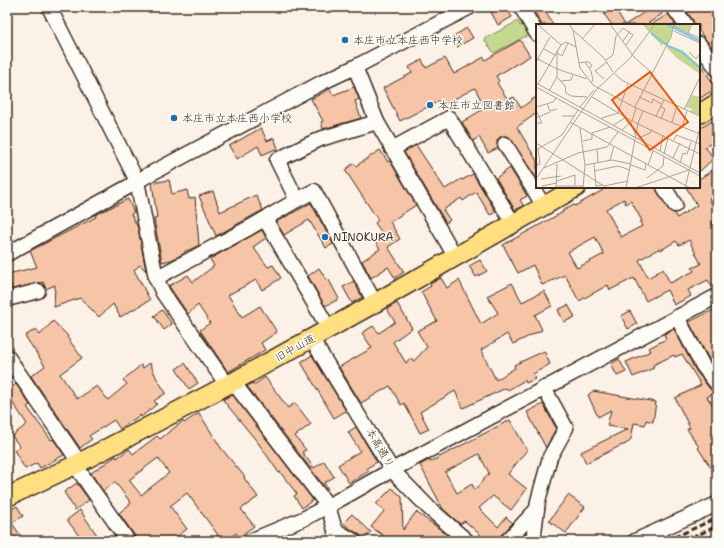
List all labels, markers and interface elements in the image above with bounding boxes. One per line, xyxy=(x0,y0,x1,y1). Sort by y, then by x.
inset map xyxy=(536,24,700,188)
place label: 本庄市立本庄西中学校 xyxy=(353,33,463,48)
marker: 本庄市立本庄西中学校 xyxy=(340,35,350,45)
place label: 本庄市立図書館 xyxy=(438,98,515,113)
marker: 本庄市立図書館 xyxy=(425,100,435,110)
place label: 本庄市立本庄西小学校 xyxy=(182,111,292,126)
marker: 本庄市立本庄西小学校 xyxy=(169,113,179,123)
place label: NINOKURA xyxy=(333,230,393,245)
marker: NINOKURA xyxy=(320,232,330,242)
street label: 旧中山道 xyxy=(272,331,318,365)
street label: 本高通り xyxy=(362,425,398,471)

